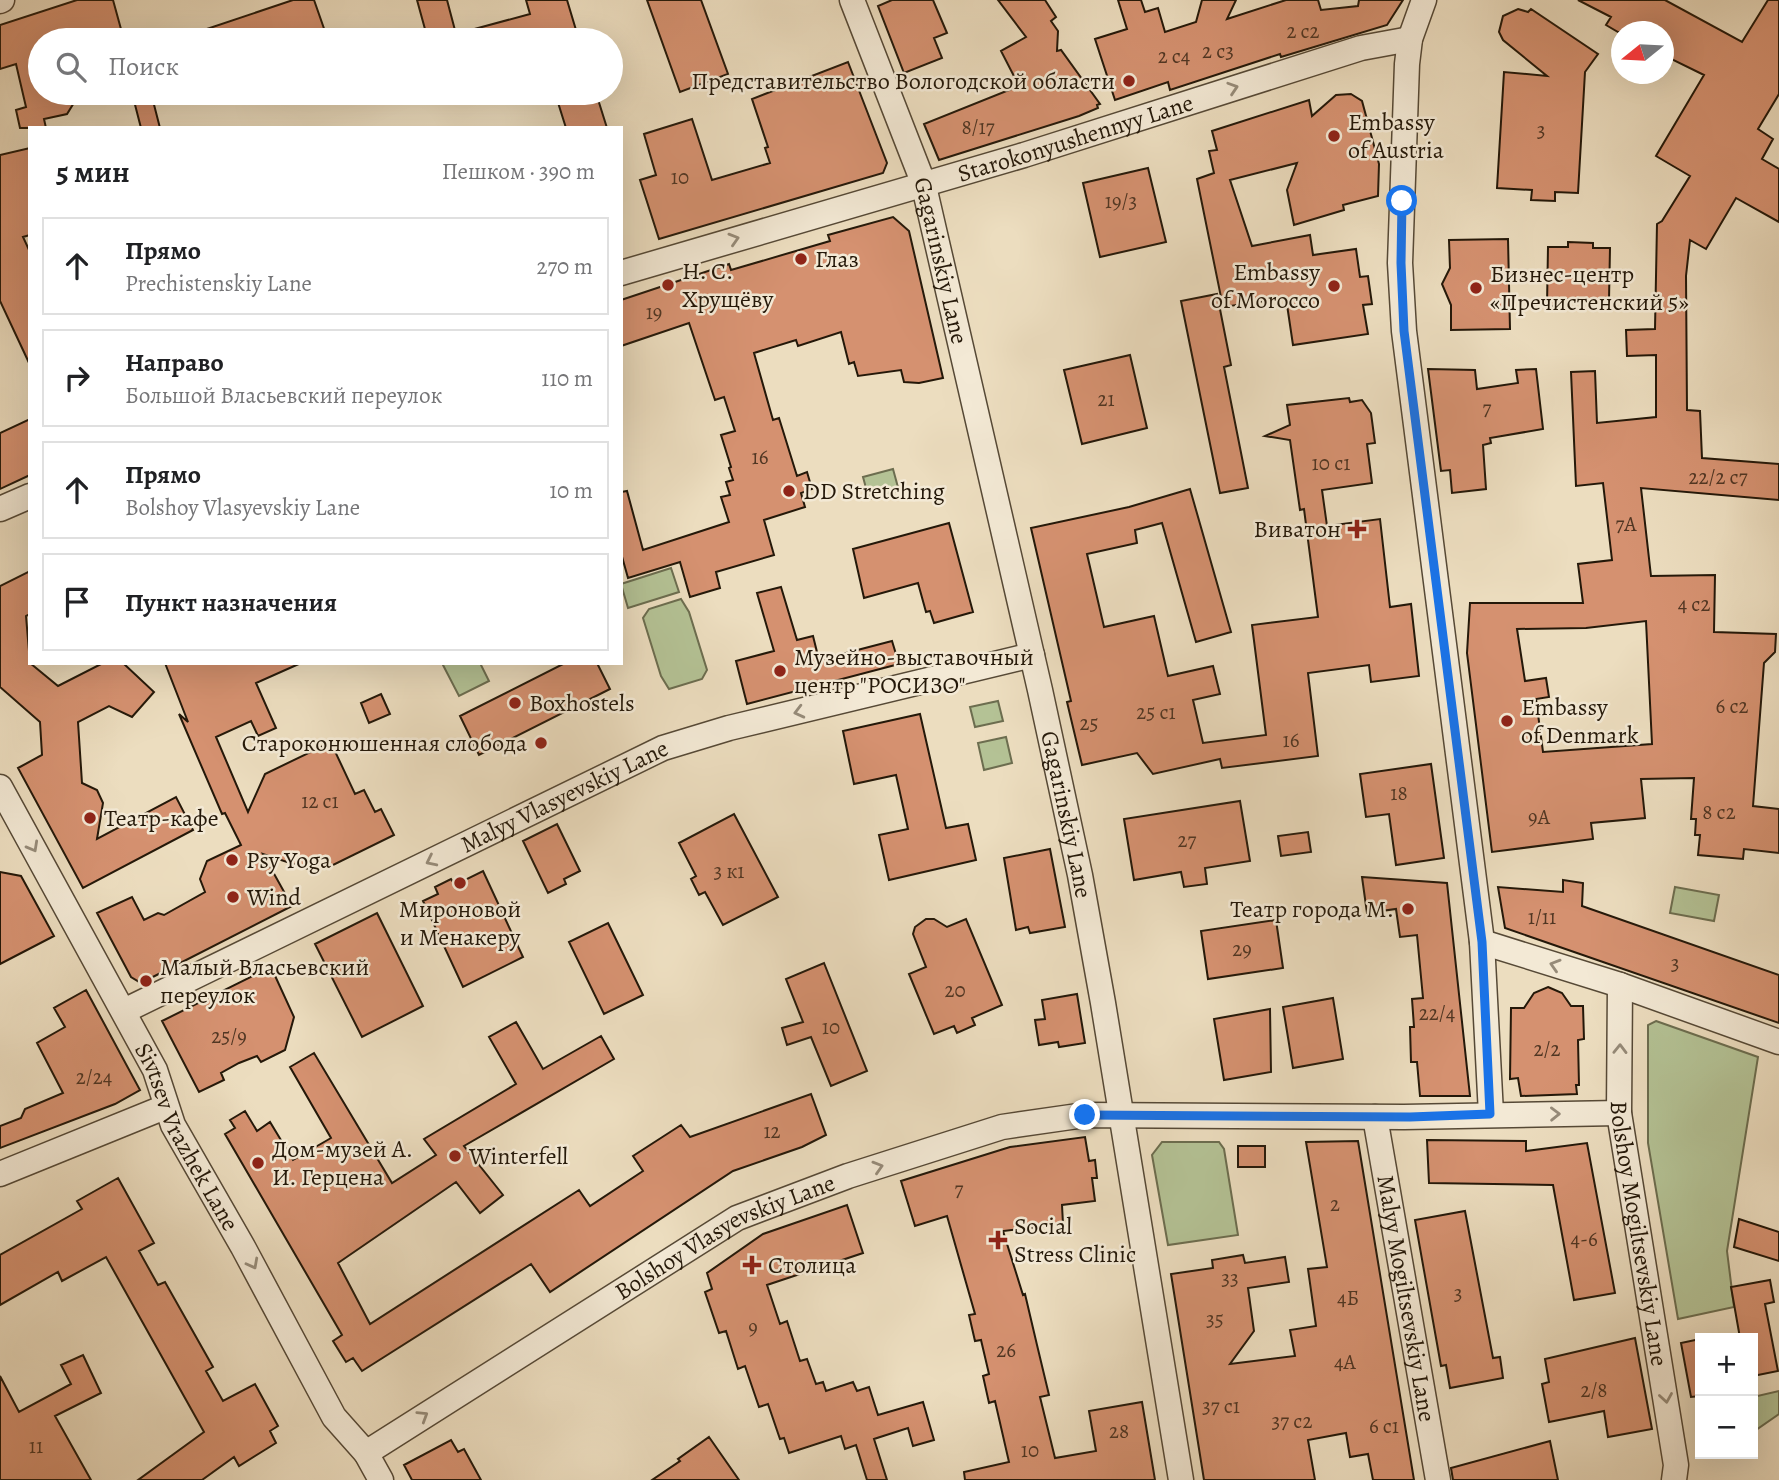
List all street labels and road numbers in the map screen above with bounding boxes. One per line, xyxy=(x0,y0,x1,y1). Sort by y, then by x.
street label: Starokonyushennyy Lane xyxy=(954,86,1197,190)
street label: Gagarinskiy Lane xyxy=(906,174,976,347)
street label: Gagarinskiy Lane xyxy=(1033,728,1100,901)
street label: Malyy Vlasyevskiy Lane xyxy=(455,732,674,860)
street label: Sivtsev Vrazhek Lane xyxy=(127,1037,246,1237)
street label: Bolshoy Mogiltsevskiy Lane xyxy=(1603,1101,1676,1368)
street label: Bolshoy Vlasyevskiy Lane xyxy=(609,1166,840,1307)
street label: Malyy Mogiltsevskiy Lane xyxy=(1369,1172,1444,1424)

